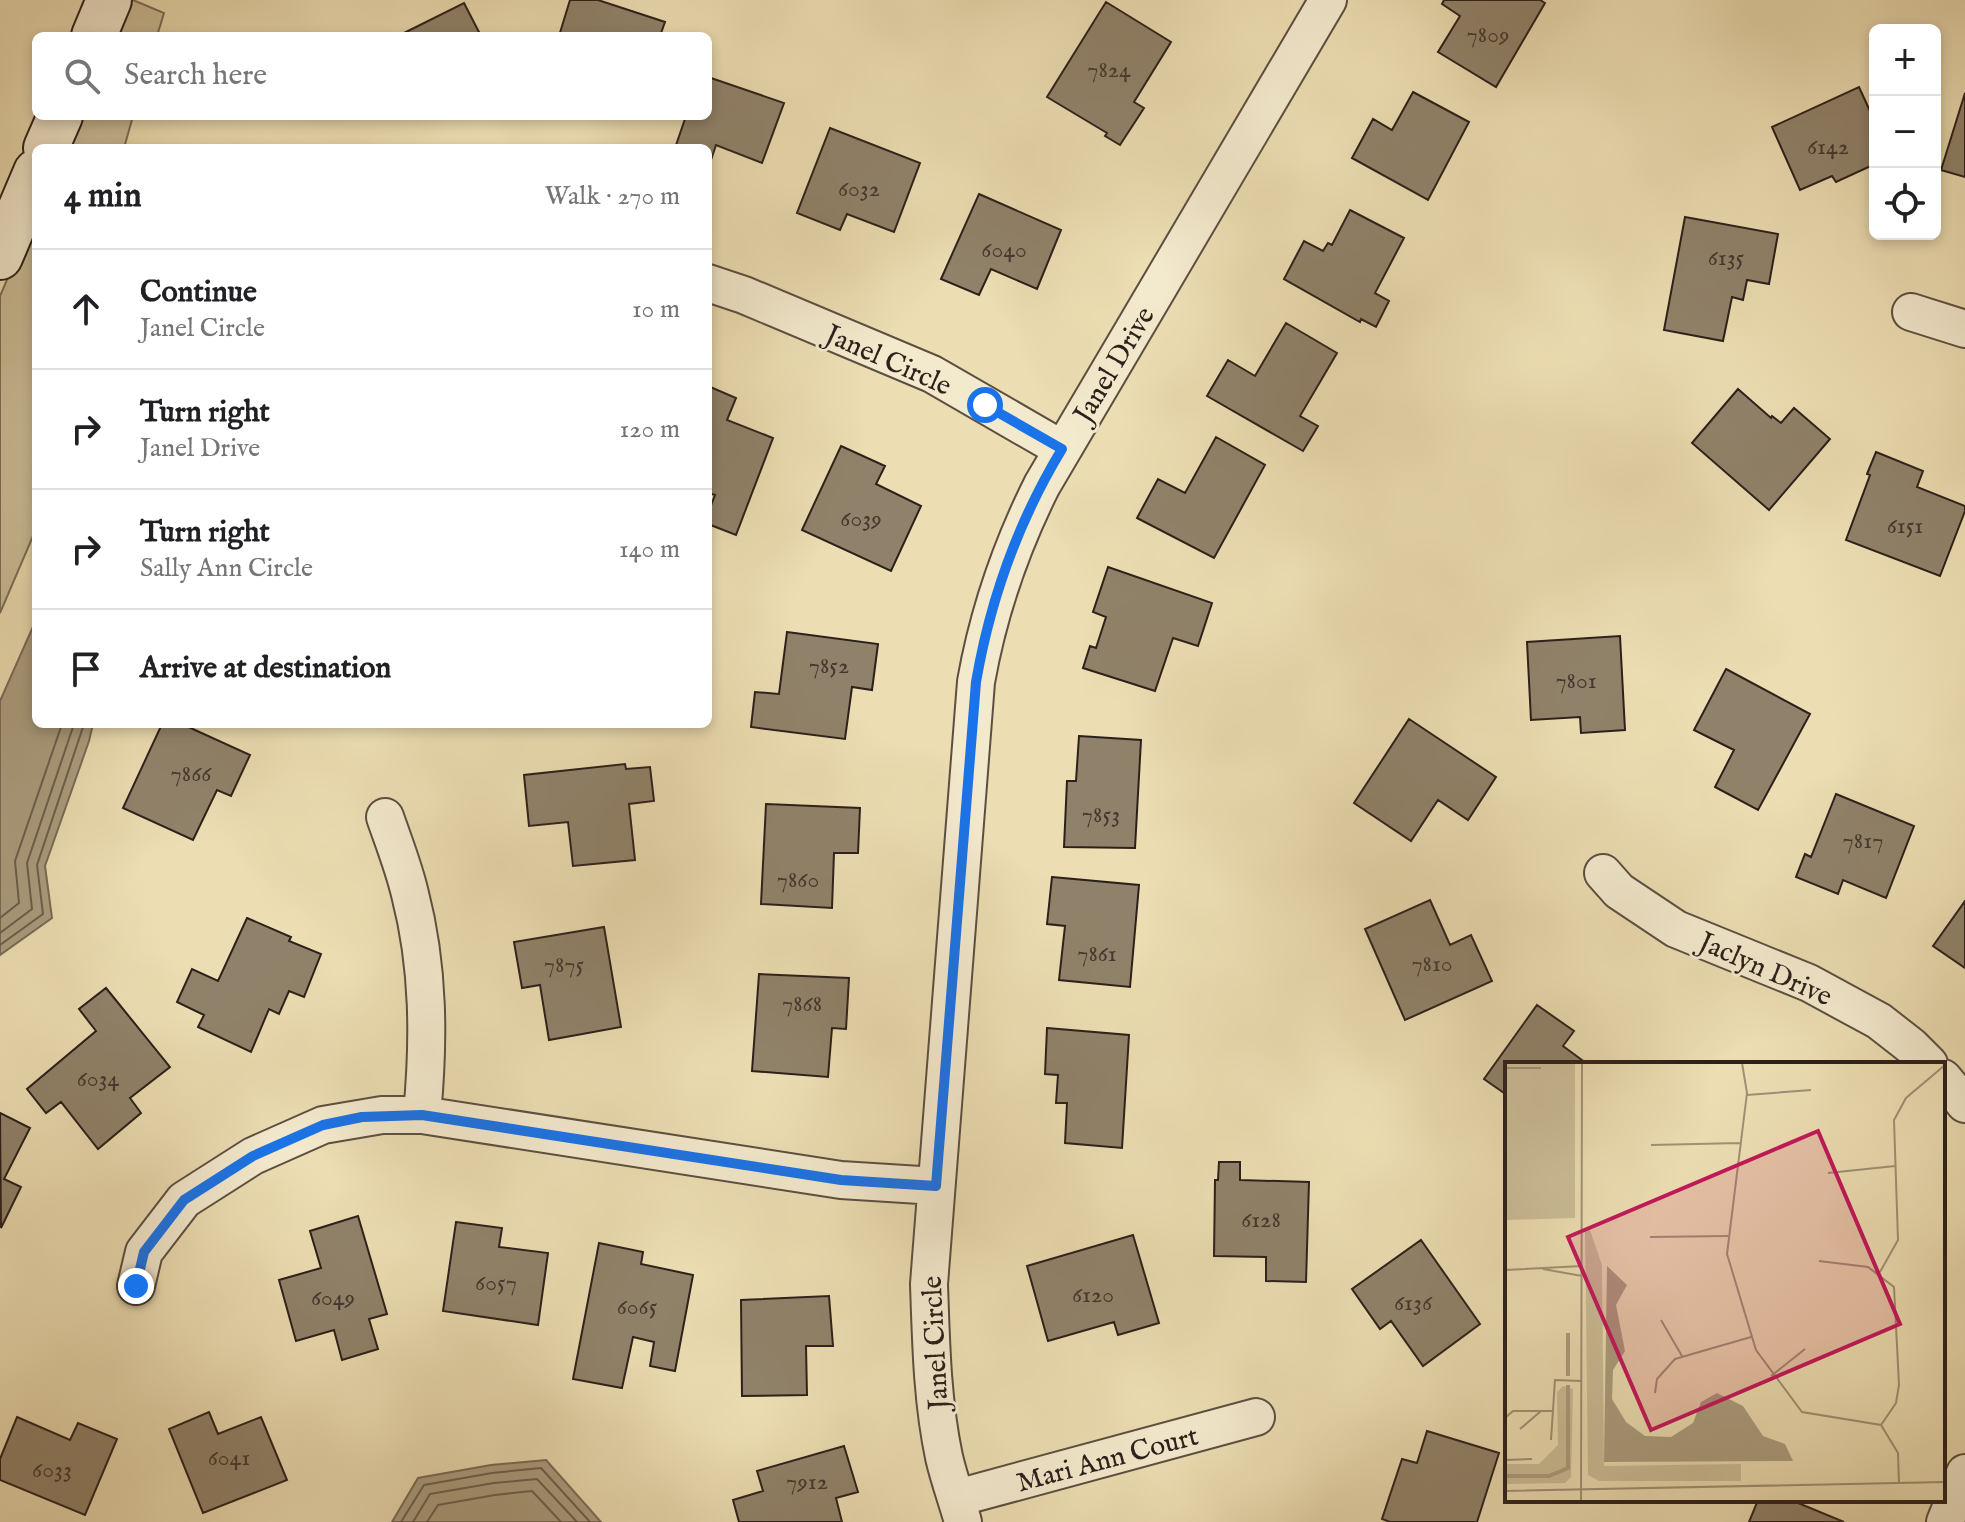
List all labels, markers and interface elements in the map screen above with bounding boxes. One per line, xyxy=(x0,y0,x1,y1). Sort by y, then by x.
house number: 7809 xyxy=(1467,20,1509,51)
map controls xyxy=(1869,24,1941,240)
button: + xyxy=(1869,24,1941,96)
search box xyxy=(32,32,712,120)
icon: search xyxy=(60,54,104,98)
house number: 7824 xyxy=(1087,55,1131,86)
text: Search here xyxy=(124,57,267,95)
button: − xyxy=(1869,96,1941,168)
house number: 6142 xyxy=(1807,132,1849,163)
button: locate xyxy=(1869,168,1941,240)
house number: 6032 xyxy=(838,174,880,205)
text: 4 min xyxy=(64,175,142,218)
text: Walk · 270 m xyxy=(545,180,680,213)
house number: 6040 xyxy=(981,235,1027,266)
house number: 6135 xyxy=(1708,243,1745,274)
text: Continue xyxy=(140,274,257,312)
icon: ahead xyxy=(64,287,108,331)
text: 10 m xyxy=(632,293,680,326)
street label: Janel Drive xyxy=(1065,301,1164,432)
text: Janel Circle xyxy=(140,312,265,345)
street label: Janel Circle xyxy=(817,317,957,405)
route start xyxy=(967,387,1003,423)
text: Turn right xyxy=(140,394,270,432)
icon: right xyxy=(64,407,108,451)
text: 120 m xyxy=(620,413,680,446)
text: Janel Drive xyxy=(140,432,260,465)
house number: 6039 xyxy=(840,504,882,535)
house number: 6151 xyxy=(1887,511,1923,542)
text: Turn right xyxy=(140,514,270,552)
icon: right xyxy=(64,527,108,571)
text: 140 m xyxy=(619,533,680,566)
text: Sally Ann Circle xyxy=(140,552,313,585)
icon: arrive xyxy=(64,647,108,691)
text: Arrive at destination xyxy=(140,650,391,688)
house number: 7852 xyxy=(809,651,849,682)
house number: 7801 xyxy=(1555,666,1597,697)
house number: 7866 xyxy=(171,759,212,790)
house number: 7853 xyxy=(1082,800,1120,831)
house number: 7817 xyxy=(1843,826,1883,857)
house number: 7860 xyxy=(777,865,819,896)
street label: Jaclyn Drive xyxy=(1690,924,1837,1015)
house number: 7861 xyxy=(1077,939,1117,970)
house number: 7810 xyxy=(1411,949,1453,980)
house number: 7875 xyxy=(544,950,585,981)
house number: 7868 xyxy=(782,989,822,1020)
inset map xyxy=(1505,1062,1945,1502)
house number: 6034 xyxy=(77,1064,120,1095)
house number: 6128 xyxy=(1241,1205,1281,1236)
route end xyxy=(118,1268,154,1304)
house number: 6057 xyxy=(475,1268,517,1299)
street label: Janel Circle xyxy=(915,1275,958,1414)
house number: 6120 xyxy=(1072,1280,1114,1311)
house number: 6049 xyxy=(311,1283,355,1314)
house number: 6136 xyxy=(1394,1288,1433,1319)
house number: 6065 xyxy=(617,1292,658,1323)
street label: Mari Ann Court xyxy=(1013,1419,1203,1501)
house number: 6041 xyxy=(208,1443,250,1474)
house number: 6033 xyxy=(32,1455,72,1486)
house number: 7912 xyxy=(786,1467,828,1498)

